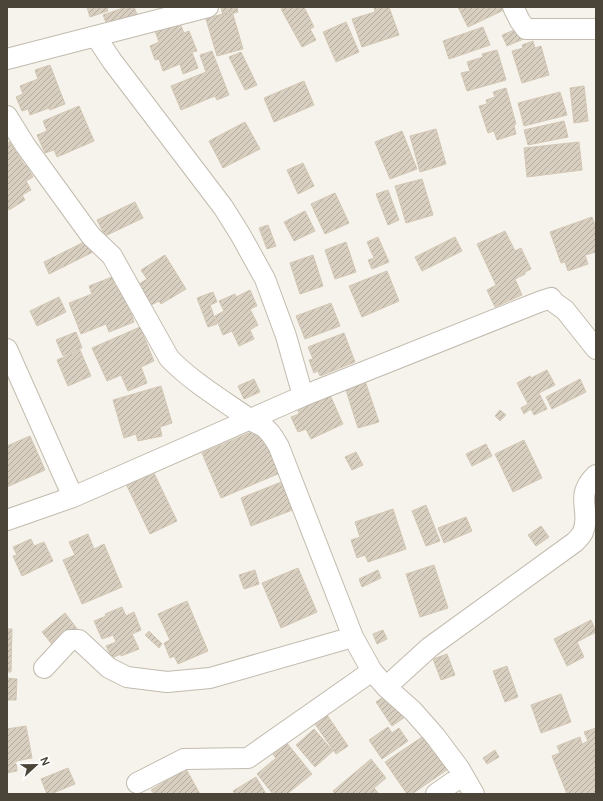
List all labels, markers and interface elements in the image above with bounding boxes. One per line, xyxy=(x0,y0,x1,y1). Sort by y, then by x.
north arrow xyxy=(16,745,56,785)
text: N xyxy=(37,755,53,768)

